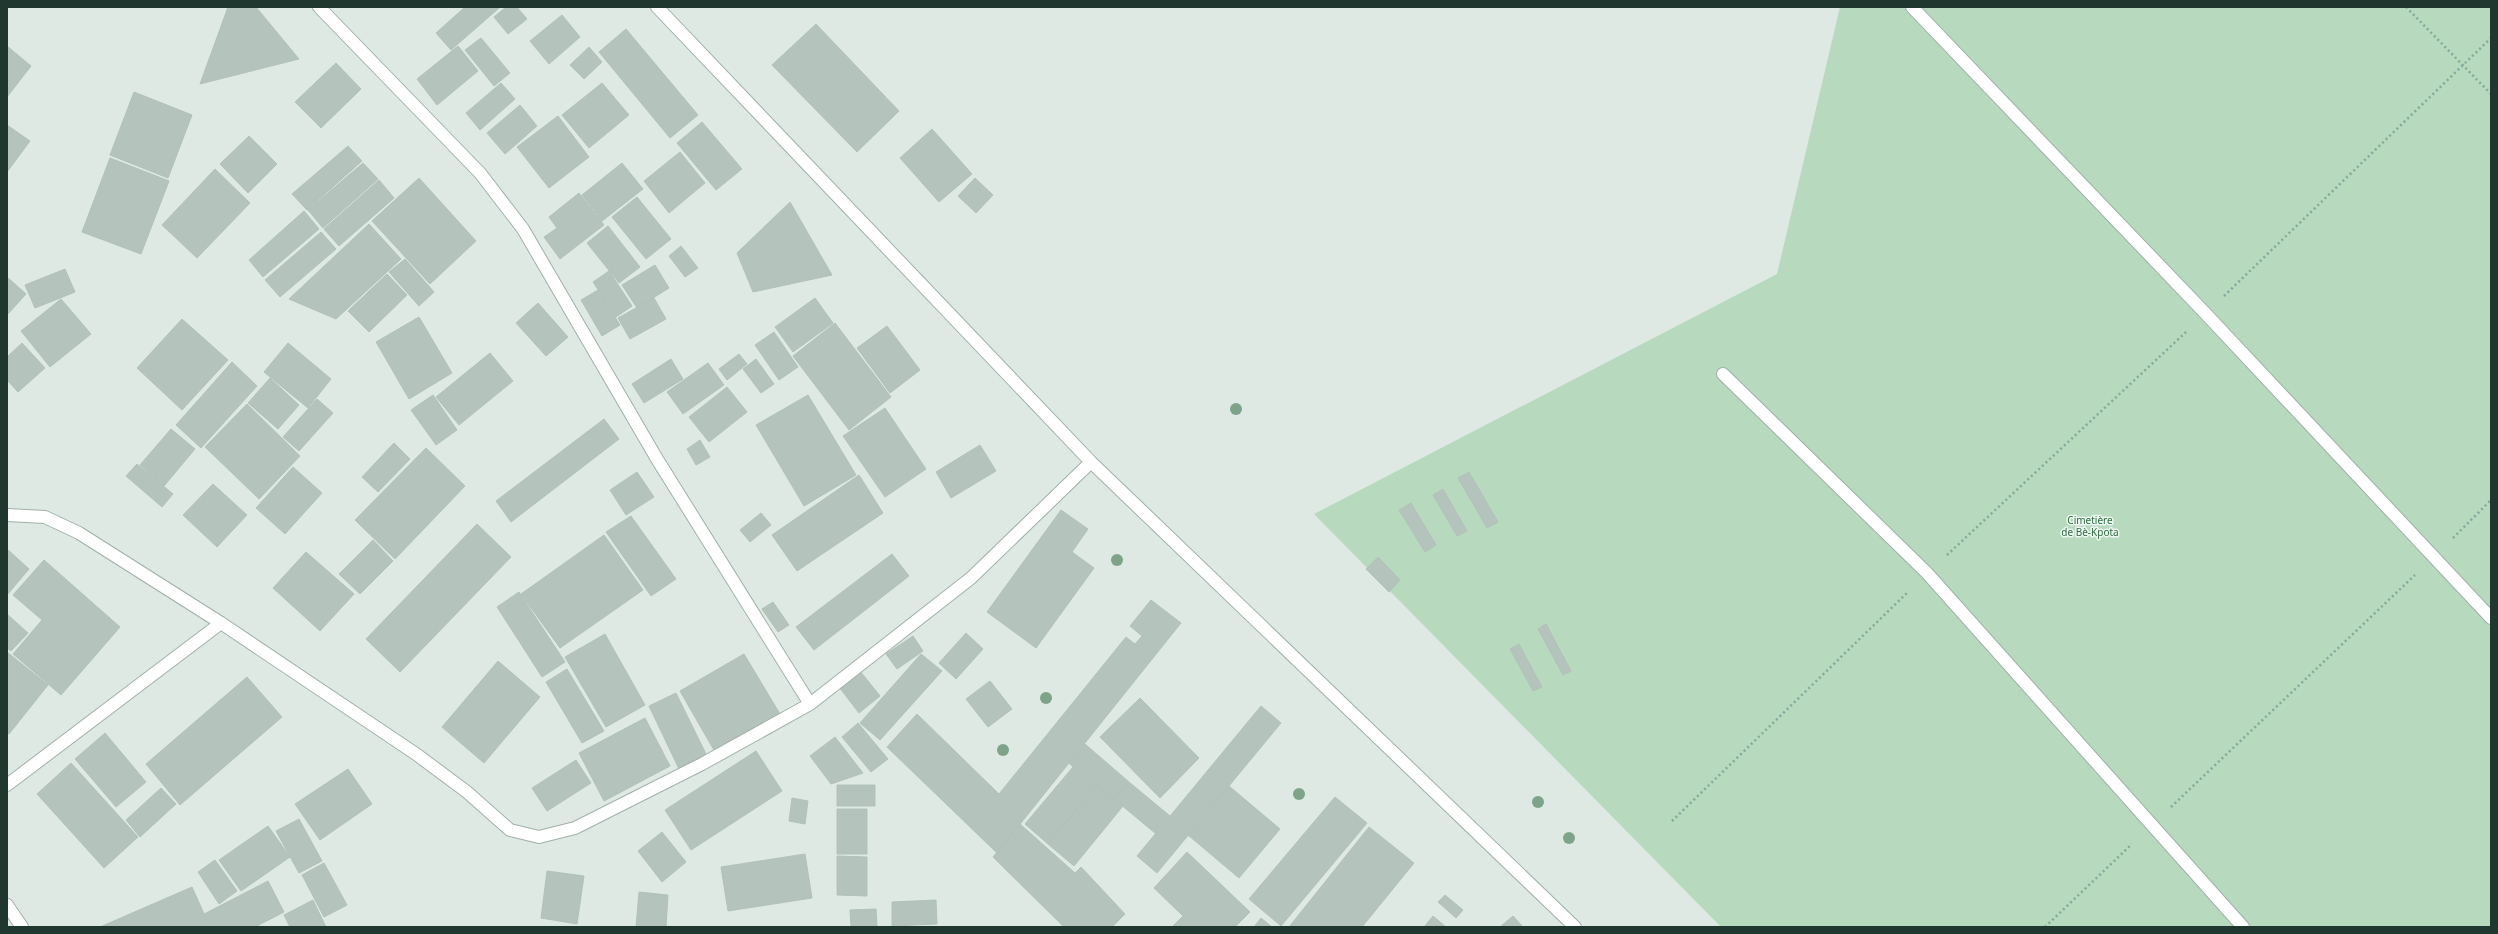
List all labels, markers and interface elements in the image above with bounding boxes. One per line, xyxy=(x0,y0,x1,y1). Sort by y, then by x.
park label: Cimetière de Bè-Kpota xyxy=(2061,513,2119,539)

